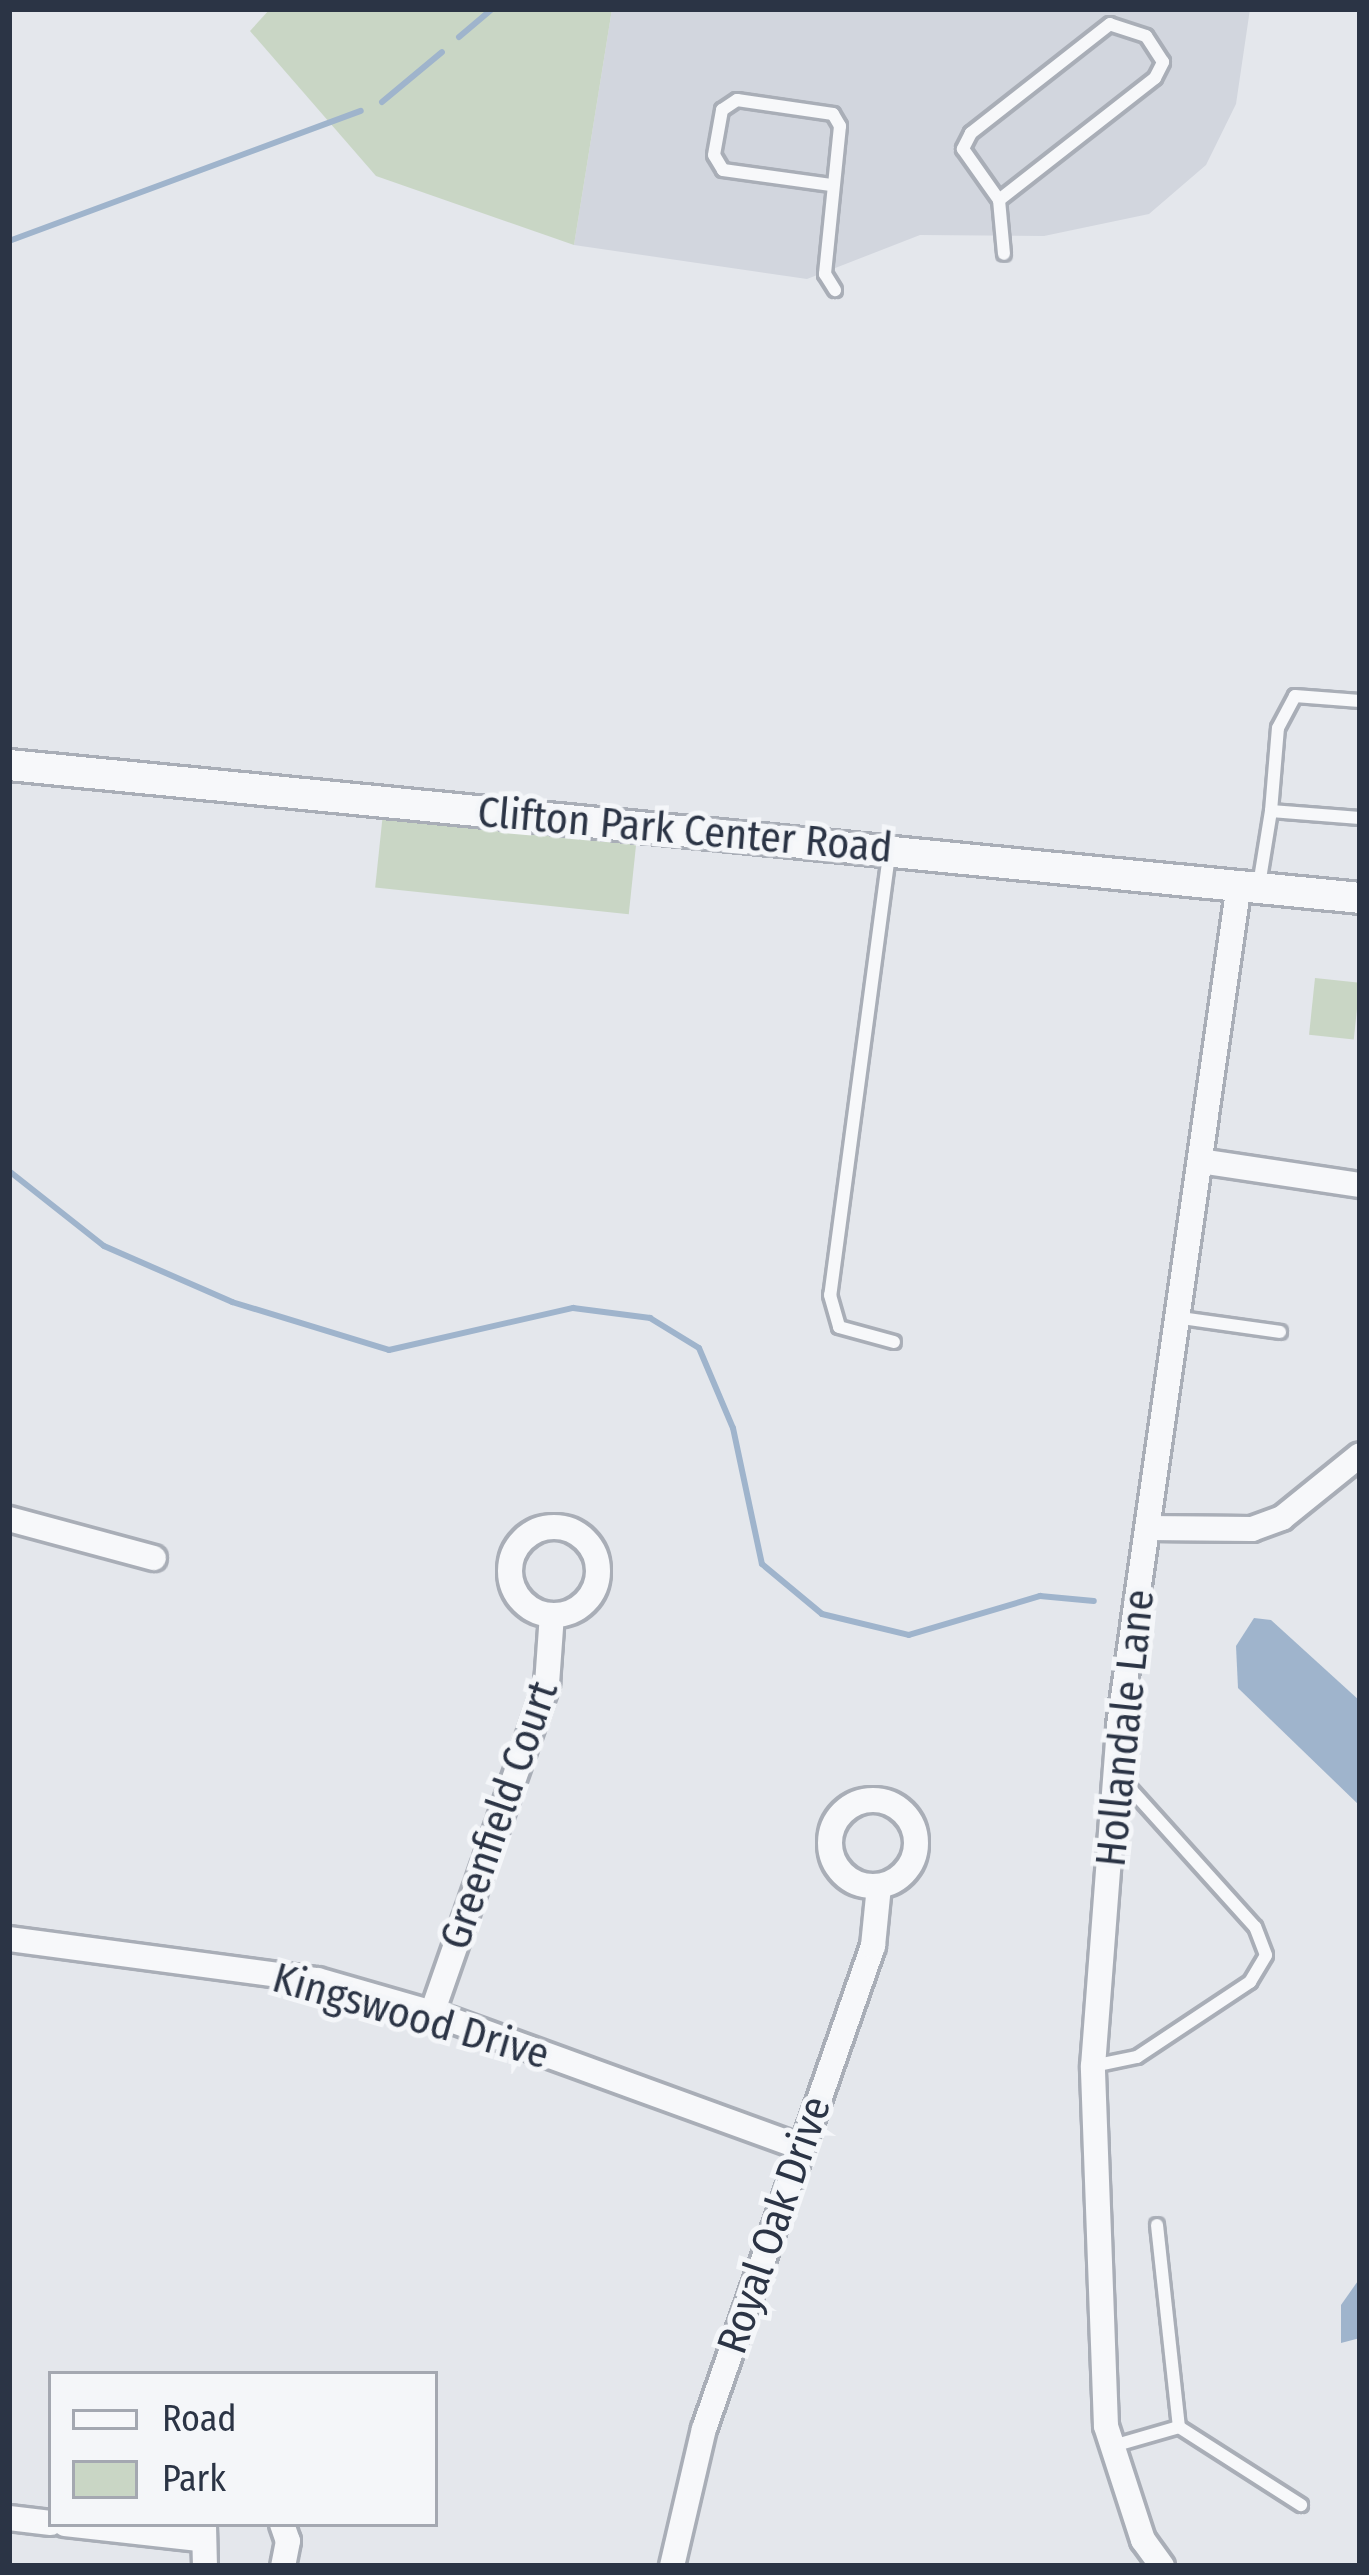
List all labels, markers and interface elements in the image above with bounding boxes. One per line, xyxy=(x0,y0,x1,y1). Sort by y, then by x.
street label: Clifton Park Center Road xyxy=(476,787,894,873)
street label: Hollandale Lane xyxy=(1085,1587,1165,1869)
street label: Greenfield Court xyxy=(430,1674,568,1956)
street label: Kingswood Drive xyxy=(267,1952,555,2080)
street label: Royal Oak Drive xyxy=(706,2090,842,2360)
legend xyxy=(48,2371,438,2527)
text: Road xyxy=(162,2397,237,2441)
text: Park xyxy=(162,2457,226,2501)

